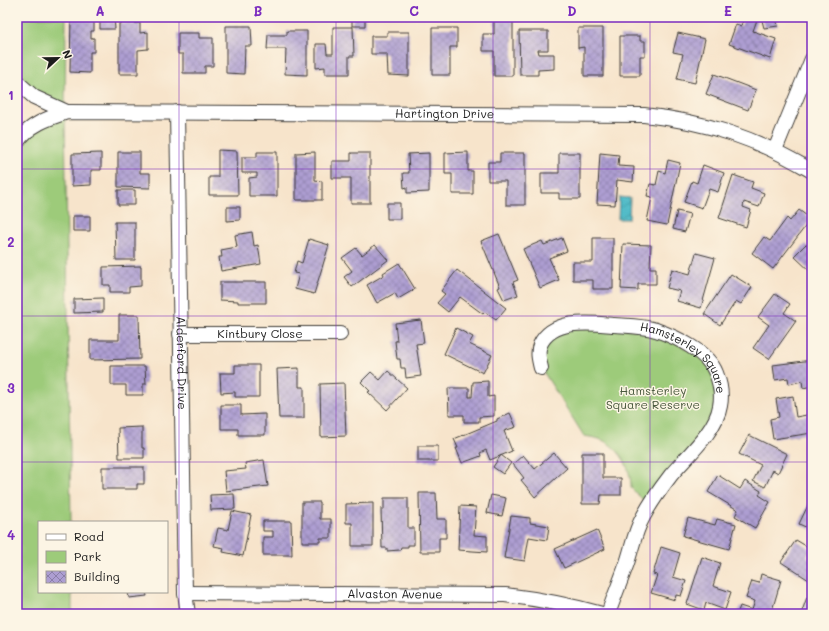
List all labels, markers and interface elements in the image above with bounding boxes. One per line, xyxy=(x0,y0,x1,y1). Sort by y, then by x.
text: A xyxy=(95,2,105,19)
text: B xyxy=(254,2,263,19)
text: C xyxy=(409,2,419,19)
text: D xyxy=(567,2,577,19)
text: E xyxy=(724,2,732,19)
north arrow xyxy=(38,38,78,78)
text: N xyxy=(59,47,76,61)
text: 1 xyxy=(8,86,14,103)
street label: Hartington Drive xyxy=(395,105,494,121)
text: 2 xyxy=(7,233,15,250)
street label: Alderford Drive xyxy=(173,316,191,410)
street label: Hamsterley Square xyxy=(639,318,730,394)
street label: Kintbury Close xyxy=(217,325,303,341)
text: 3 xyxy=(7,379,15,396)
park label: Hamsterley Square Reserve xyxy=(606,382,700,412)
legend xyxy=(38,521,168,593)
text: 4 xyxy=(7,526,15,543)
text: Road xyxy=(74,528,104,544)
text: Park xyxy=(74,548,101,564)
text: Building xyxy=(74,568,120,584)
street label: Alvaston Avenue xyxy=(347,585,443,602)

